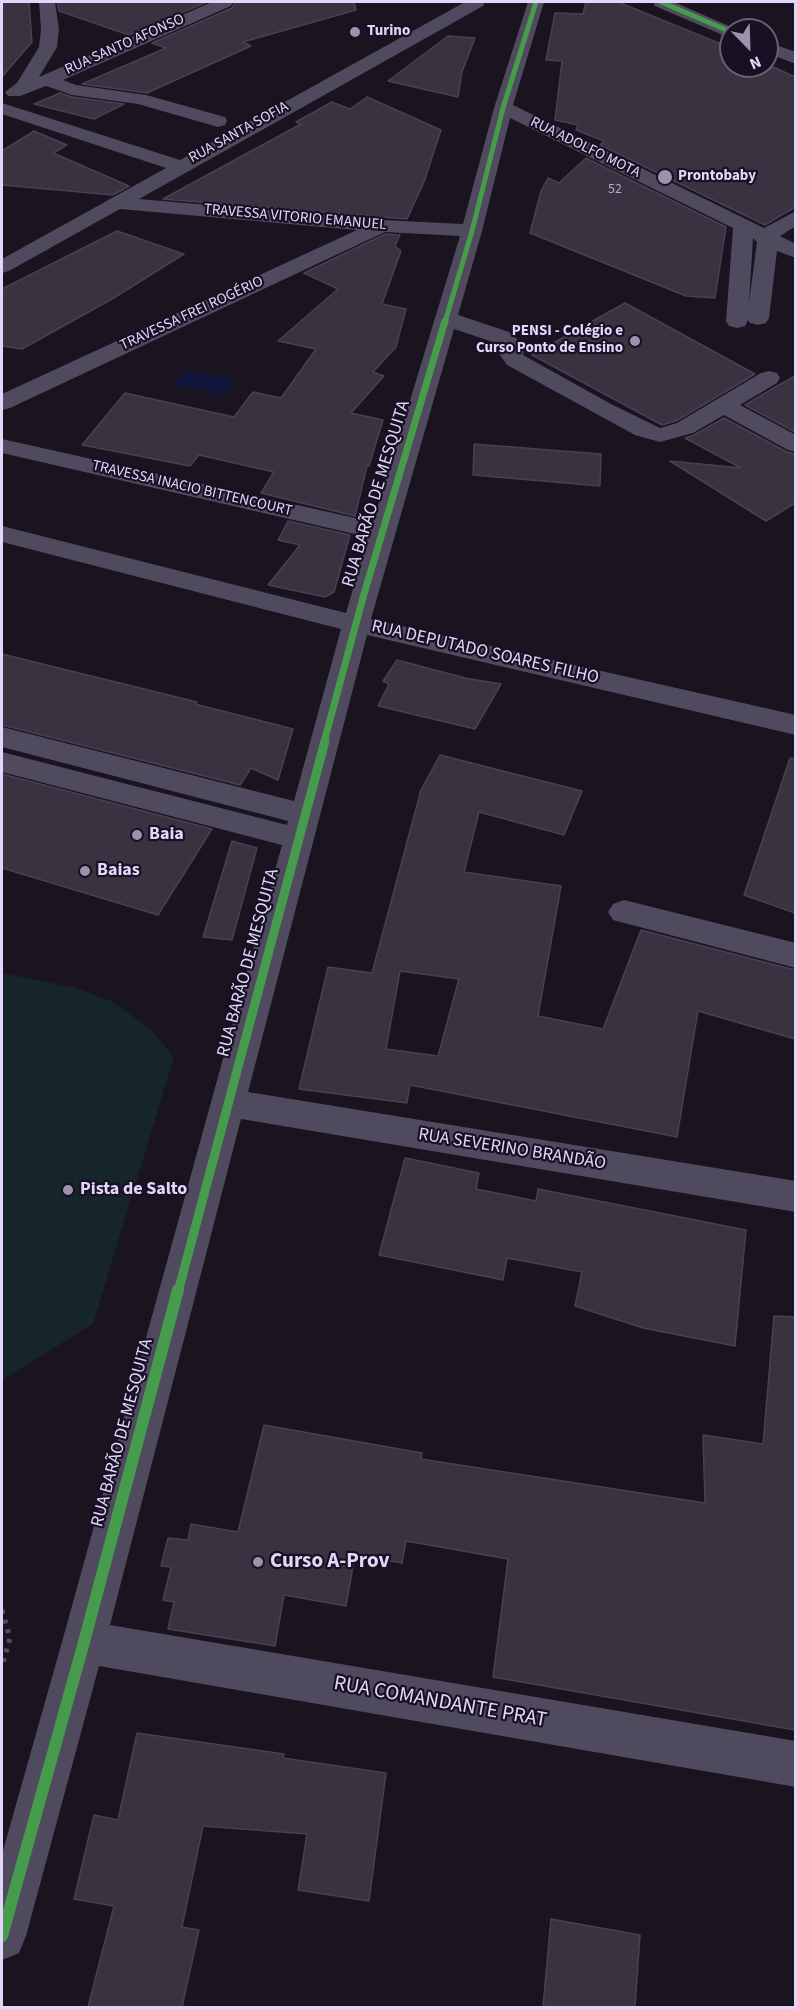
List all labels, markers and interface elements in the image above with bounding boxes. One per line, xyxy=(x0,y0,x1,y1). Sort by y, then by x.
street label: RUA SANTO AFONSO xyxy=(63,11,187,79)
north arrow xyxy=(719,18,779,78)
place label: Turino xyxy=(367,23,410,41)
marker: Turino xyxy=(348,25,362,39)
text: N xyxy=(746,51,764,75)
street label: RUA SANTA SOFIA xyxy=(186,98,292,168)
street label: RUA ADOLFO MOTA xyxy=(527,114,643,182)
marker: Prontobaby xyxy=(656,168,674,186)
place label: Prontobaby xyxy=(678,168,756,186)
house number: 52 xyxy=(608,182,622,198)
street label: TRAVESSA VITORIO EMANUEL xyxy=(203,201,387,235)
street label: TRAVESSA FREI ROGÉRIO xyxy=(118,273,266,355)
place label: PENSI - Colégio e Curso Ponto de Ensino xyxy=(476,323,623,358)
marker: PENSI - Colégio e Curso Ponto de Ensino xyxy=(628,334,642,348)
street label: RUA BARÃO DE MESQUITA xyxy=(338,398,416,590)
street label: TRAVESSA INACIO BITTENCOURT xyxy=(90,457,294,521)
street label: RUA DEPUTADO SOARES FILHO xyxy=(369,616,601,690)
place label: Baia xyxy=(149,824,184,846)
marker: Baia xyxy=(130,828,144,842)
place label: Baias xyxy=(97,860,140,882)
marker: Baias xyxy=(78,864,92,878)
street label: RUA BARÃO DE MESQUITA xyxy=(213,867,285,1059)
street label: RUA SEVERINO BRANDÃO xyxy=(417,1125,607,1175)
place label: Pista de Salto xyxy=(80,1179,187,1201)
marker: Pista de Salto xyxy=(61,1183,75,1197)
street label: RUA BARÃO DE MESQUITA xyxy=(87,1337,159,1529)
place label: Curso A-Prov xyxy=(270,1549,389,1575)
marker: Curso A-Prov xyxy=(251,1555,265,1569)
street label: RUA COMANDANTE PRAT xyxy=(332,1672,548,1734)

